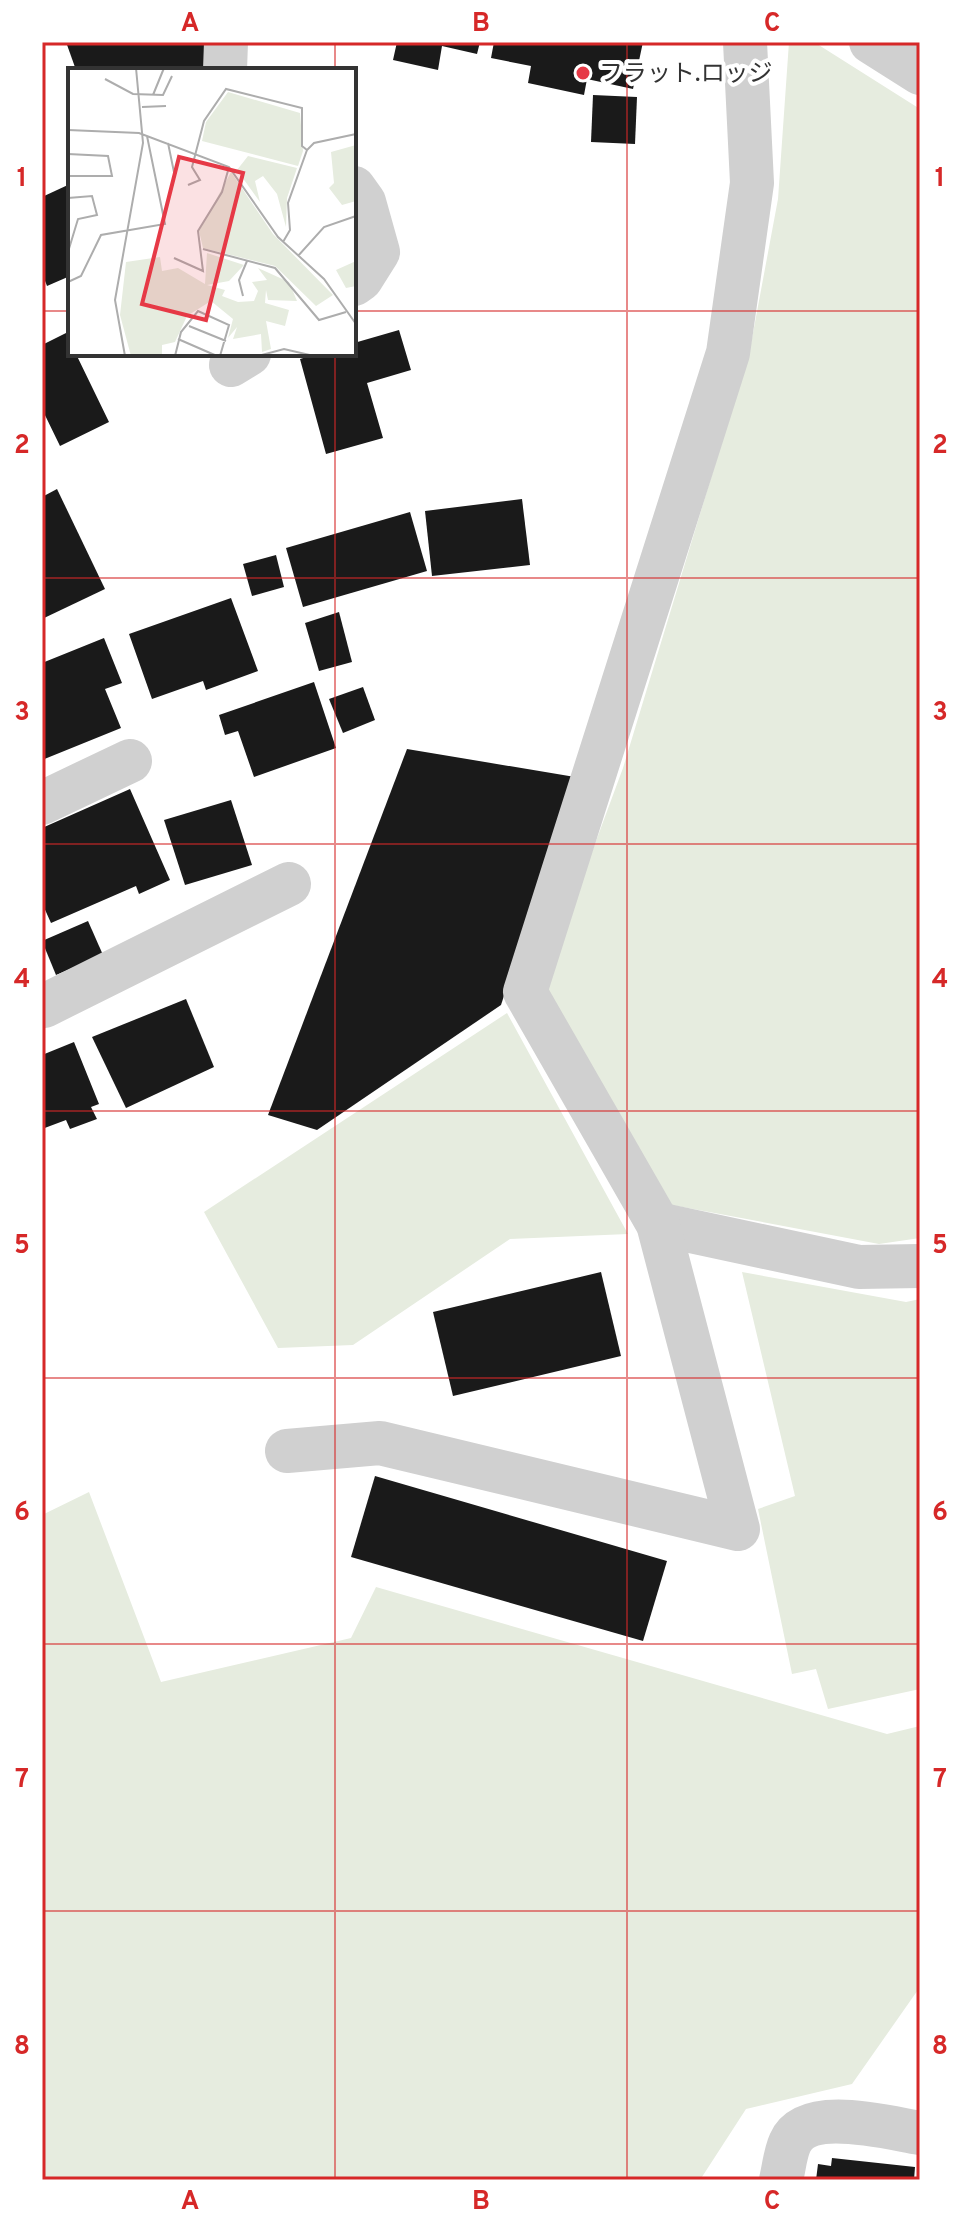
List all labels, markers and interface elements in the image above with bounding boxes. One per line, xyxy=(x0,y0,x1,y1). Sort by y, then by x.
text: A xyxy=(181,8,199,41)
text: B xyxy=(472,8,490,41)
text: C xyxy=(764,8,780,41)
place label: フラット.ロッジ xyxy=(599,60,772,90)
marker: フラット.ロッジ xyxy=(574,64,592,82)
inset map xyxy=(68,68,356,356)
text: 1 xyxy=(17,163,27,196)
text: 1 xyxy=(935,163,945,196)
text: 2 xyxy=(14,430,30,463)
text: 2 xyxy=(932,430,948,463)
text: 3 xyxy=(14,697,30,730)
text: 3 xyxy=(932,697,948,730)
text: 4 xyxy=(14,964,30,997)
text: 4 xyxy=(932,964,948,997)
text: 5 xyxy=(14,1230,30,1263)
text: 5 xyxy=(932,1230,948,1263)
text: 6 xyxy=(14,1497,30,1530)
text: 6 xyxy=(932,1497,948,1530)
text: 7 xyxy=(15,1764,29,1797)
text: 7 xyxy=(933,1764,947,1797)
text: 8 xyxy=(14,2031,30,2064)
text: 8 xyxy=(932,2031,948,2064)
text: A xyxy=(181,2186,199,2219)
text: B xyxy=(472,2186,490,2219)
text: C xyxy=(764,2186,780,2219)

